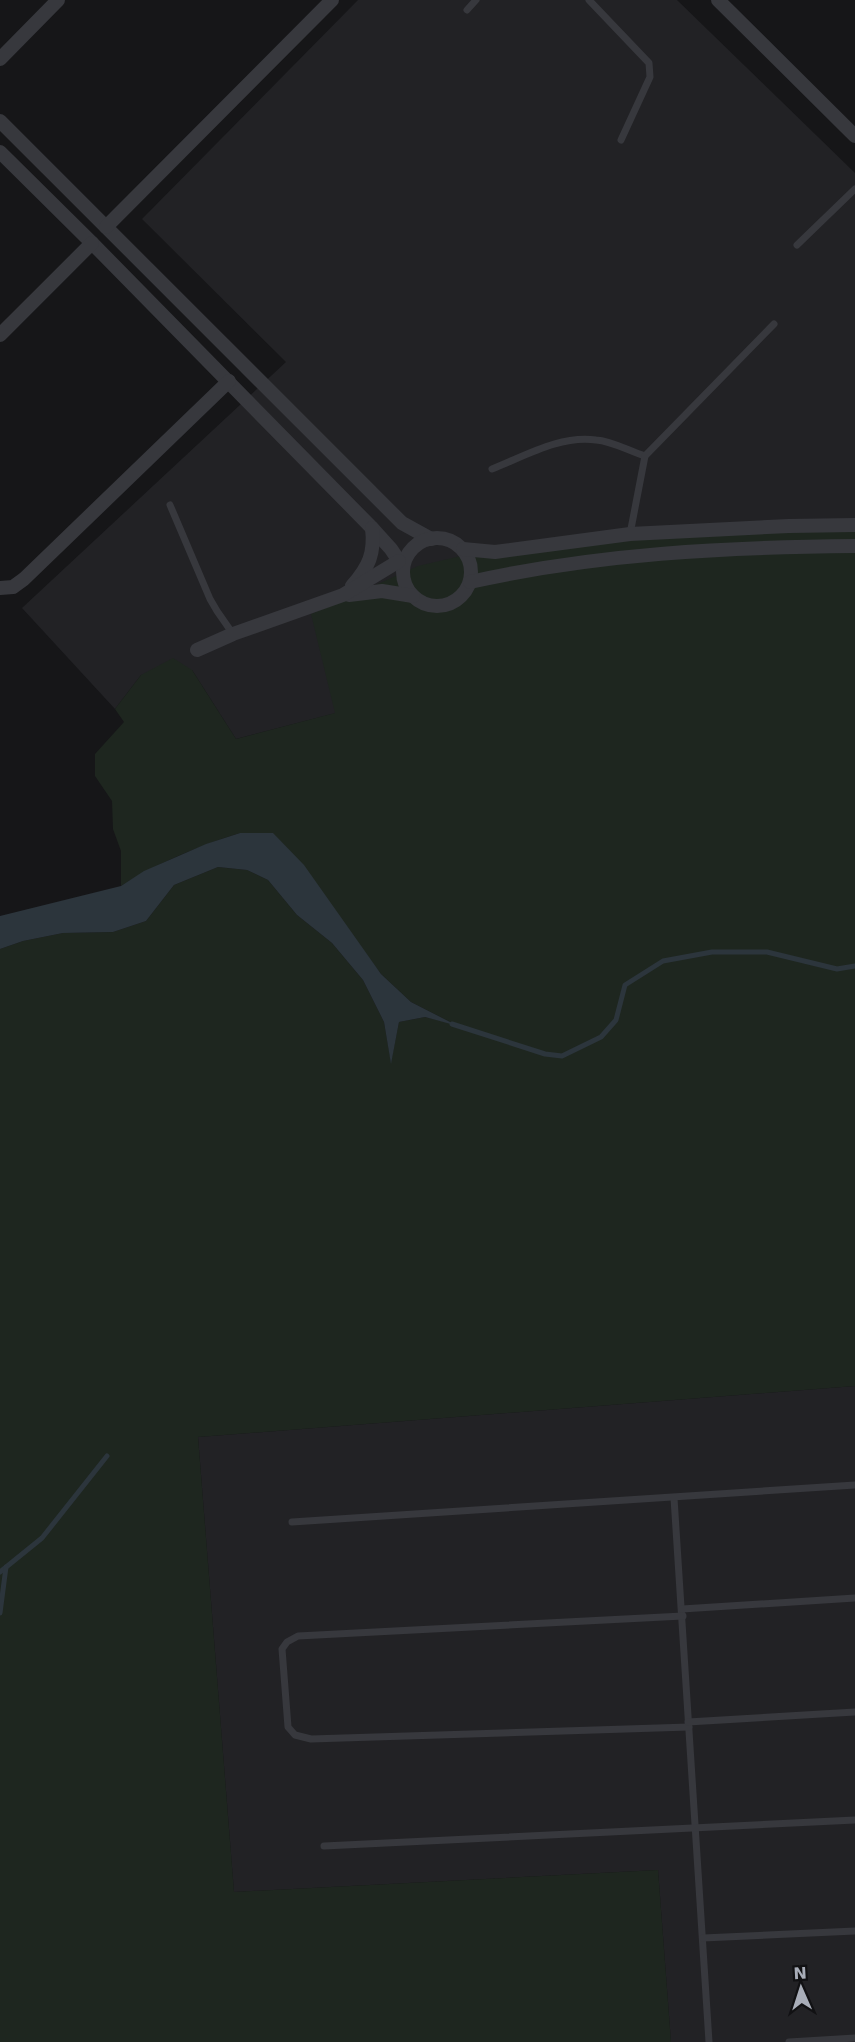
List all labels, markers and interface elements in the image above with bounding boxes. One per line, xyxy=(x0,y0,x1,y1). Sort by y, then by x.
north arrow xyxy=(771,1958,831,2018)
text: N xyxy=(793,1964,807,1983)

